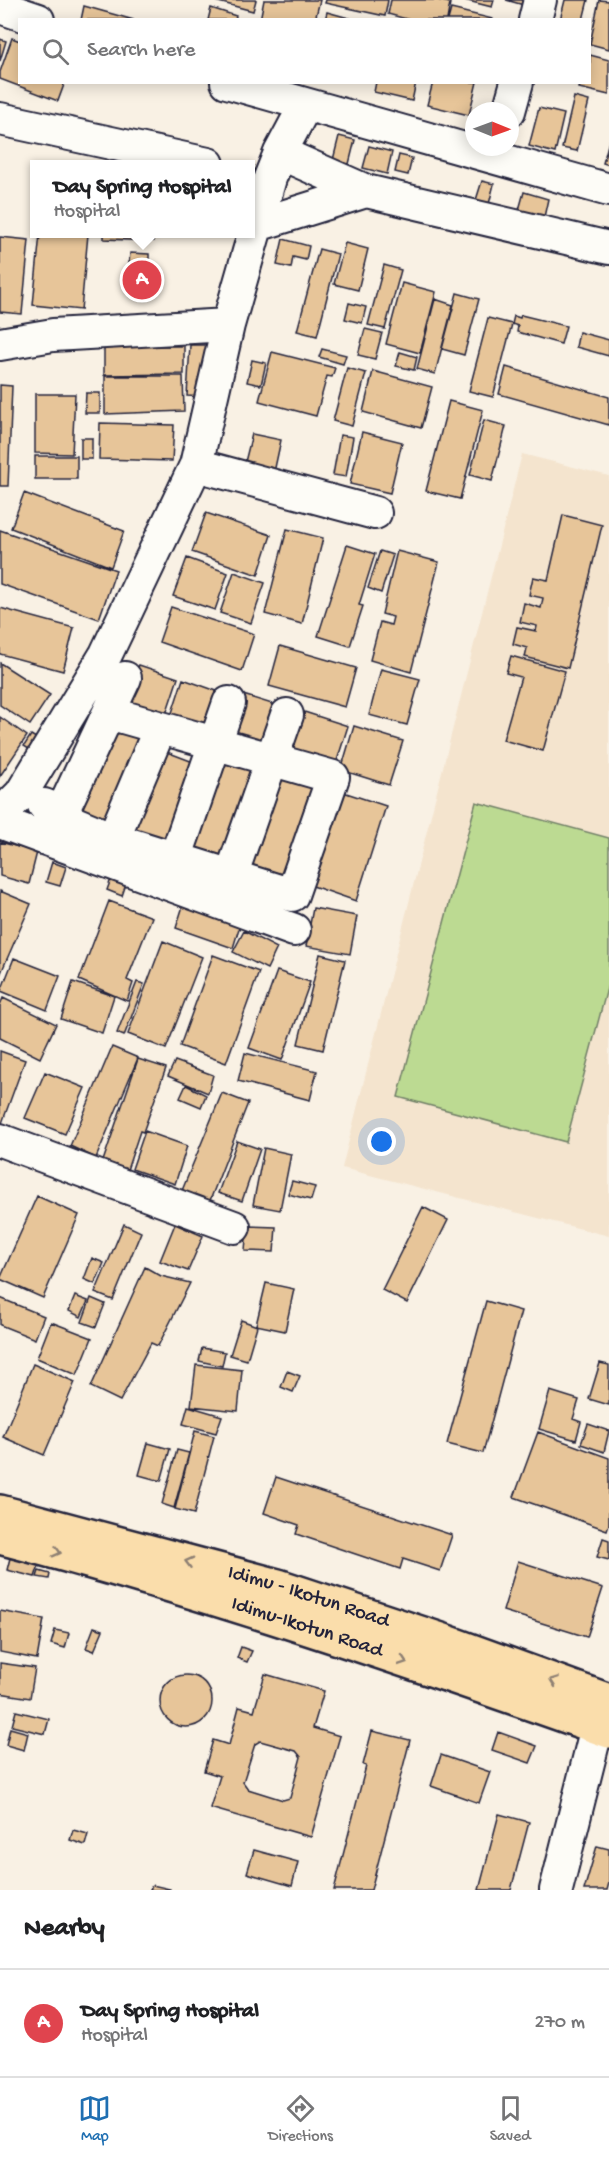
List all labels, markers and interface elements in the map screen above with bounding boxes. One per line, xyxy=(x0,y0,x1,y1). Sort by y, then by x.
search box xyxy=(18,18,591,84)
icon: search xyxy=(39,35,72,68)
text: Search here xyxy=(87,38,195,64)
north arrow xyxy=(465,102,519,156)
popup xyxy=(30,160,255,238)
text: Day Spring Hospital xyxy=(53,175,232,201)
text: Hospital xyxy=(53,201,120,224)
pin: A xyxy=(122,258,162,302)
your location xyxy=(367,1127,396,1156)
one-way arrow xyxy=(51,1544,61,1557)
one-way arrow xyxy=(184,1557,195,1569)
street label: Idimu - Ikotun Road xyxy=(225,1561,394,1635)
street label: Idimu-Ikotun Road xyxy=(228,1592,387,1665)
one-way arrow xyxy=(397,1653,408,1666)
one-way arrow xyxy=(549,1675,560,1688)
text: Nearby xyxy=(24,1914,105,1945)
text: Day Spring Hospital xyxy=(81,1999,259,2025)
text: A xyxy=(38,2012,49,2035)
text: 270 m xyxy=(535,2012,585,2035)
text: Hospital xyxy=(81,2025,148,2048)
tab: Map xyxy=(78,2092,111,2147)
tab: Directions xyxy=(268,2092,333,2147)
tab: Saved xyxy=(490,2092,531,2147)

